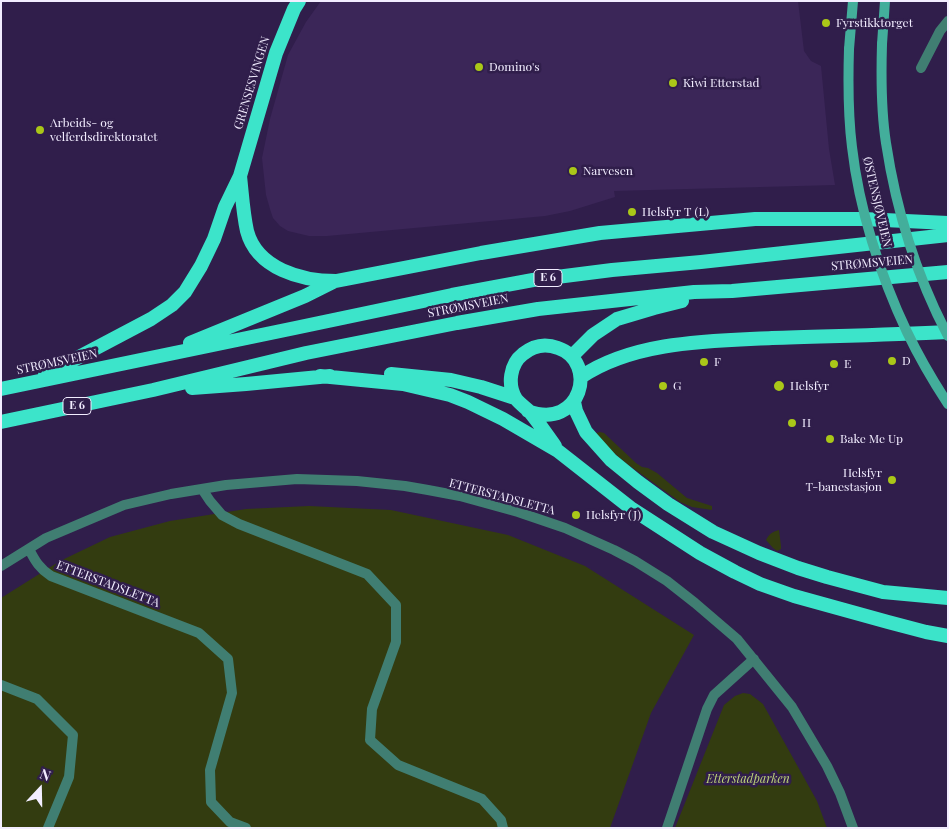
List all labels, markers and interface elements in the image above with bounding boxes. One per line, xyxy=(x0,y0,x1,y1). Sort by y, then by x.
place label: Fyrstikktorget xyxy=(836,16,913,30)
marker: Fyrstikktorget xyxy=(820,17,832,29)
street label: GRENSESVINGEN xyxy=(231,35,273,131)
place label: Domino's xyxy=(489,60,540,74)
marker: Domino's xyxy=(473,61,485,73)
place label: Kiwi Etterstad xyxy=(683,76,759,90)
marker: Kiwi Etterstad xyxy=(667,77,679,89)
place label: Arbeids- og velferdsdirektoratet xyxy=(50,116,158,144)
marker: Arbeids- og velferdsdirektoratet xyxy=(34,124,46,136)
street label: ØSTENSJØVEIEN xyxy=(860,155,894,249)
place label: Narvesen xyxy=(583,164,633,178)
marker: Narvesen xyxy=(567,165,579,177)
place label: Helsfyr T (L) xyxy=(642,205,709,219)
marker: Helsfyr T (L) xyxy=(626,206,638,218)
street label: STRØMSVEIEN xyxy=(830,252,914,274)
road number: E 6 xyxy=(534,270,562,286)
street label: STRØMSVEIEN xyxy=(426,291,510,321)
street label: STRØMSVEIEN xyxy=(15,346,99,378)
place label: D xyxy=(902,354,911,368)
place label: F xyxy=(714,355,721,369)
marker: D xyxy=(886,355,898,367)
marker: F xyxy=(698,356,710,368)
place label: E xyxy=(844,357,851,371)
marker: E xyxy=(828,358,840,370)
place label: G xyxy=(673,379,681,393)
marker: Helsfyr xyxy=(772,379,786,393)
place label: Helsfyr xyxy=(790,379,829,393)
marker: G xyxy=(657,380,669,392)
road number: E 6 xyxy=(63,398,91,414)
place label: H xyxy=(802,416,811,430)
marker: H xyxy=(786,417,798,429)
place label: Bake Me Up xyxy=(840,432,903,446)
marker: Bake Me Up xyxy=(824,433,836,445)
place label: Helsfyr T-banestasjon xyxy=(805,466,882,494)
marker: Helsfyr T-banestasjon xyxy=(886,474,898,486)
street label: ETTERSTADSLETTA xyxy=(447,476,557,518)
place label: Helsfyr (J) xyxy=(586,508,641,522)
marker: Helsfyr (J) xyxy=(570,509,582,521)
street label: ETTERSTADSLETTA xyxy=(54,558,162,610)
north arrow xyxy=(15,764,65,814)
text: N xyxy=(37,764,54,785)
park label: Etterstadparken xyxy=(706,772,790,786)

